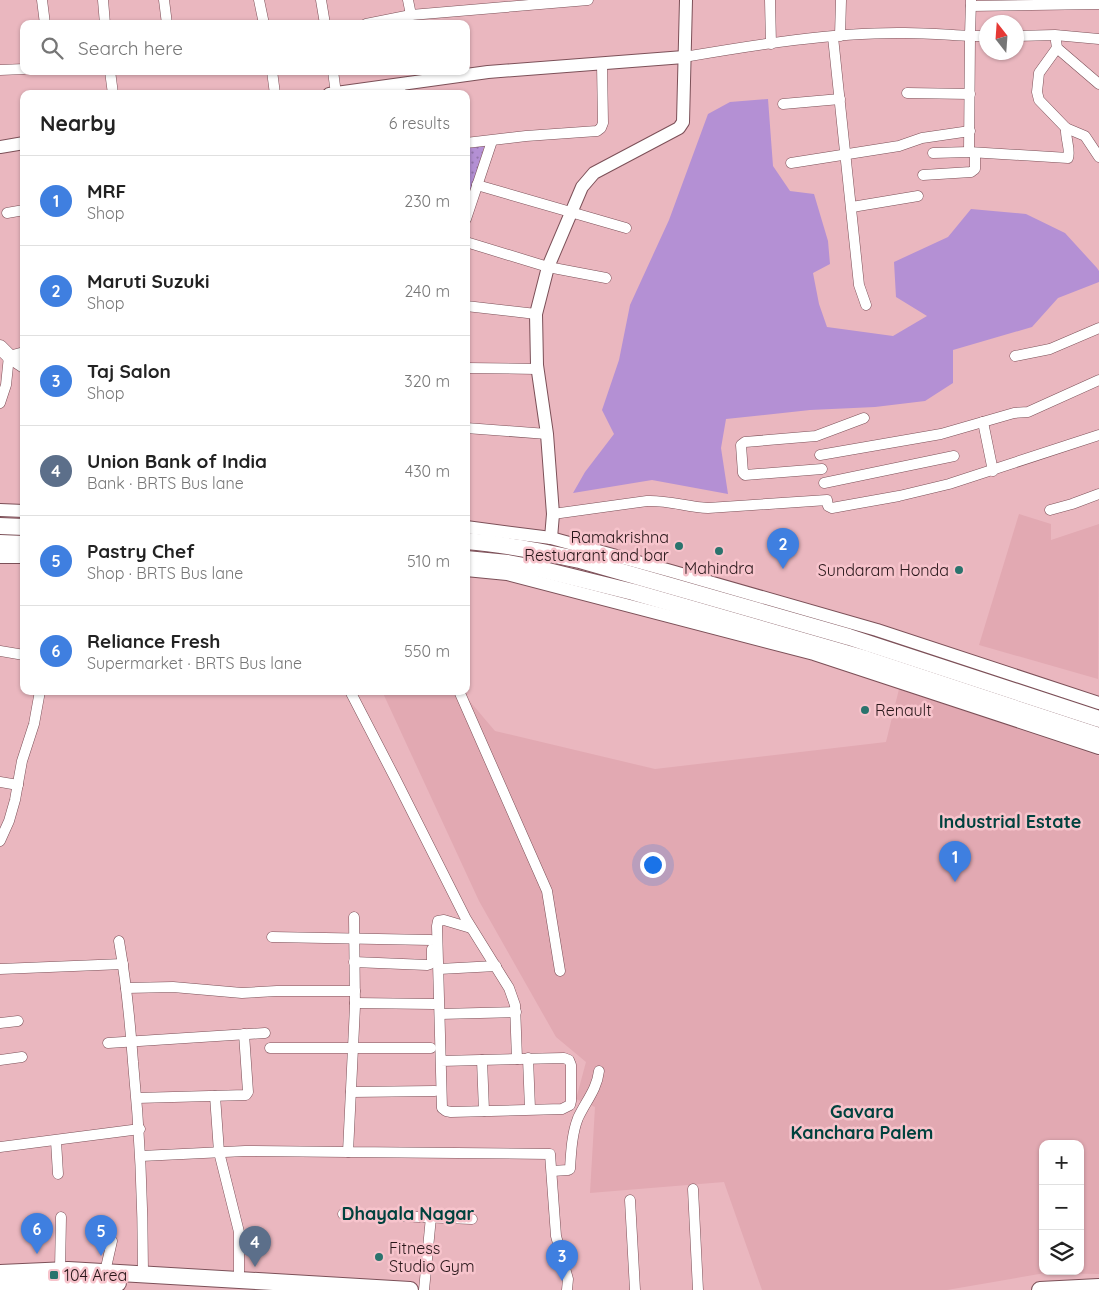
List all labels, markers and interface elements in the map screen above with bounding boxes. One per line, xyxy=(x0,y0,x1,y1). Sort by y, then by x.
north arrow xyxy=(979,15,1024,60)
search box xyxy=(20,20,470,75)
icon: search xyxy=(38,34,66,62)
text: Search here xyxy=(78,36,183,60)
text: Nearby xyxy=(40,110,116,136)
text: 6 results xyxy=(389,113,450,133)
text: MRF xyxy=(87,179,126,203)
text: 1 xyxy=(53,191,59,211)
text: 230 m xyxy=(404,191,450,211)
text: Shop xyxy=(87,203,124,223)
text: Maruti Suzuki xyxy=(87,269,210,293)
text: 2 xyxy=(51,281,61,301)
text: 240 m xyxy=(404,281,450,301)
text: Shop xyxy=(87,293,124,313)
text: Taj Salon xyxy=(87,359,171,383)
text: 3 xyxy=(52,371,60,391)
text: 320 m xyxy=(404,371,450,391)
text: Shop xyxy=(87,383,124,403)
text: Union Bank of India xyxy=(87,449,267,473)
text: 4 xyxy=(51,461,61,481)
text: 430 m xyxy=(405,461,450,481)
text: Bank · BRTS Bus lane xyxy=(87,473,244,493)
place label: Ramakrishna Restuarant and bar xyxy=(524,527,669,565)
pin: 2 xyxy=(767,528,799,569)
text: Pastry Chef xyxy=(87,539,195,563)
marker: Ramakrishna Restuarant and bar xyxy=(673,540,685,552)
marker: Mahindra xyxy=(713,545,725,557)
text: 5 xyxy=(51,551,61,571)
text: 510 m xyxy=(407,551,450,571)
place label: Mahindra xyxy=(684,558,754,578)
place label: Sundaram Honda xyxy=(818,560,949,580)
text: Shop · BRTS Bus lane xyxy=(87,563,243,583)
marker: Sundaram Honda xyxy=(953,564,965,576)
text: Reliance Fresh xyxy=(87,629,220,653)
text: 6 xyxy=(52,641,60,661)
text: 550 m xyxy=(404,641,450,661)
text: Supermarket · BRTS Bus lane xyxy=(87,653,302,673)
place label: Renault xyxy=(875,700,932,720)
marker: Renault xyxy=(859,704,871,716)
district label: Industrial Estate xyxy=(939,810,1081,833)
pin: 1 xyxy=(939,841,971,882)
your location xyxy=(640,852,666,878)
district label: Gavara Kanchara Palem xyxy=(791,1100,933,1144)
map controls xyxy=(1039,1140,1084,1275)
button: + xyxy=(1039,1140,1084,1185)
button: − xyxy=(1039,1185,1084,1230)
district label: Dhayala Nagar xyxy=(342,1202,475,1225)
pin: 6 xyxy=(21,1213,53,1254)
pin: 5 xyxy=(85,1215,117,1256)
pin: 4 xyxy=(239,1226,271,1267)
button: layers xyxy=(1039,1230,1084,1275)
place label: Fitness Studio Gym xyxy=(389,1238,474,1276)
pin: 3 xyxy=(546,1240,578,1281)
marker: Fitness Studio Gym xyxy=(373,1251,385,1263)
place label: 104 Area xyxy=(64,1265,127,1285)
marker: 104 Area xyxy=(48,1269,60,1281)

